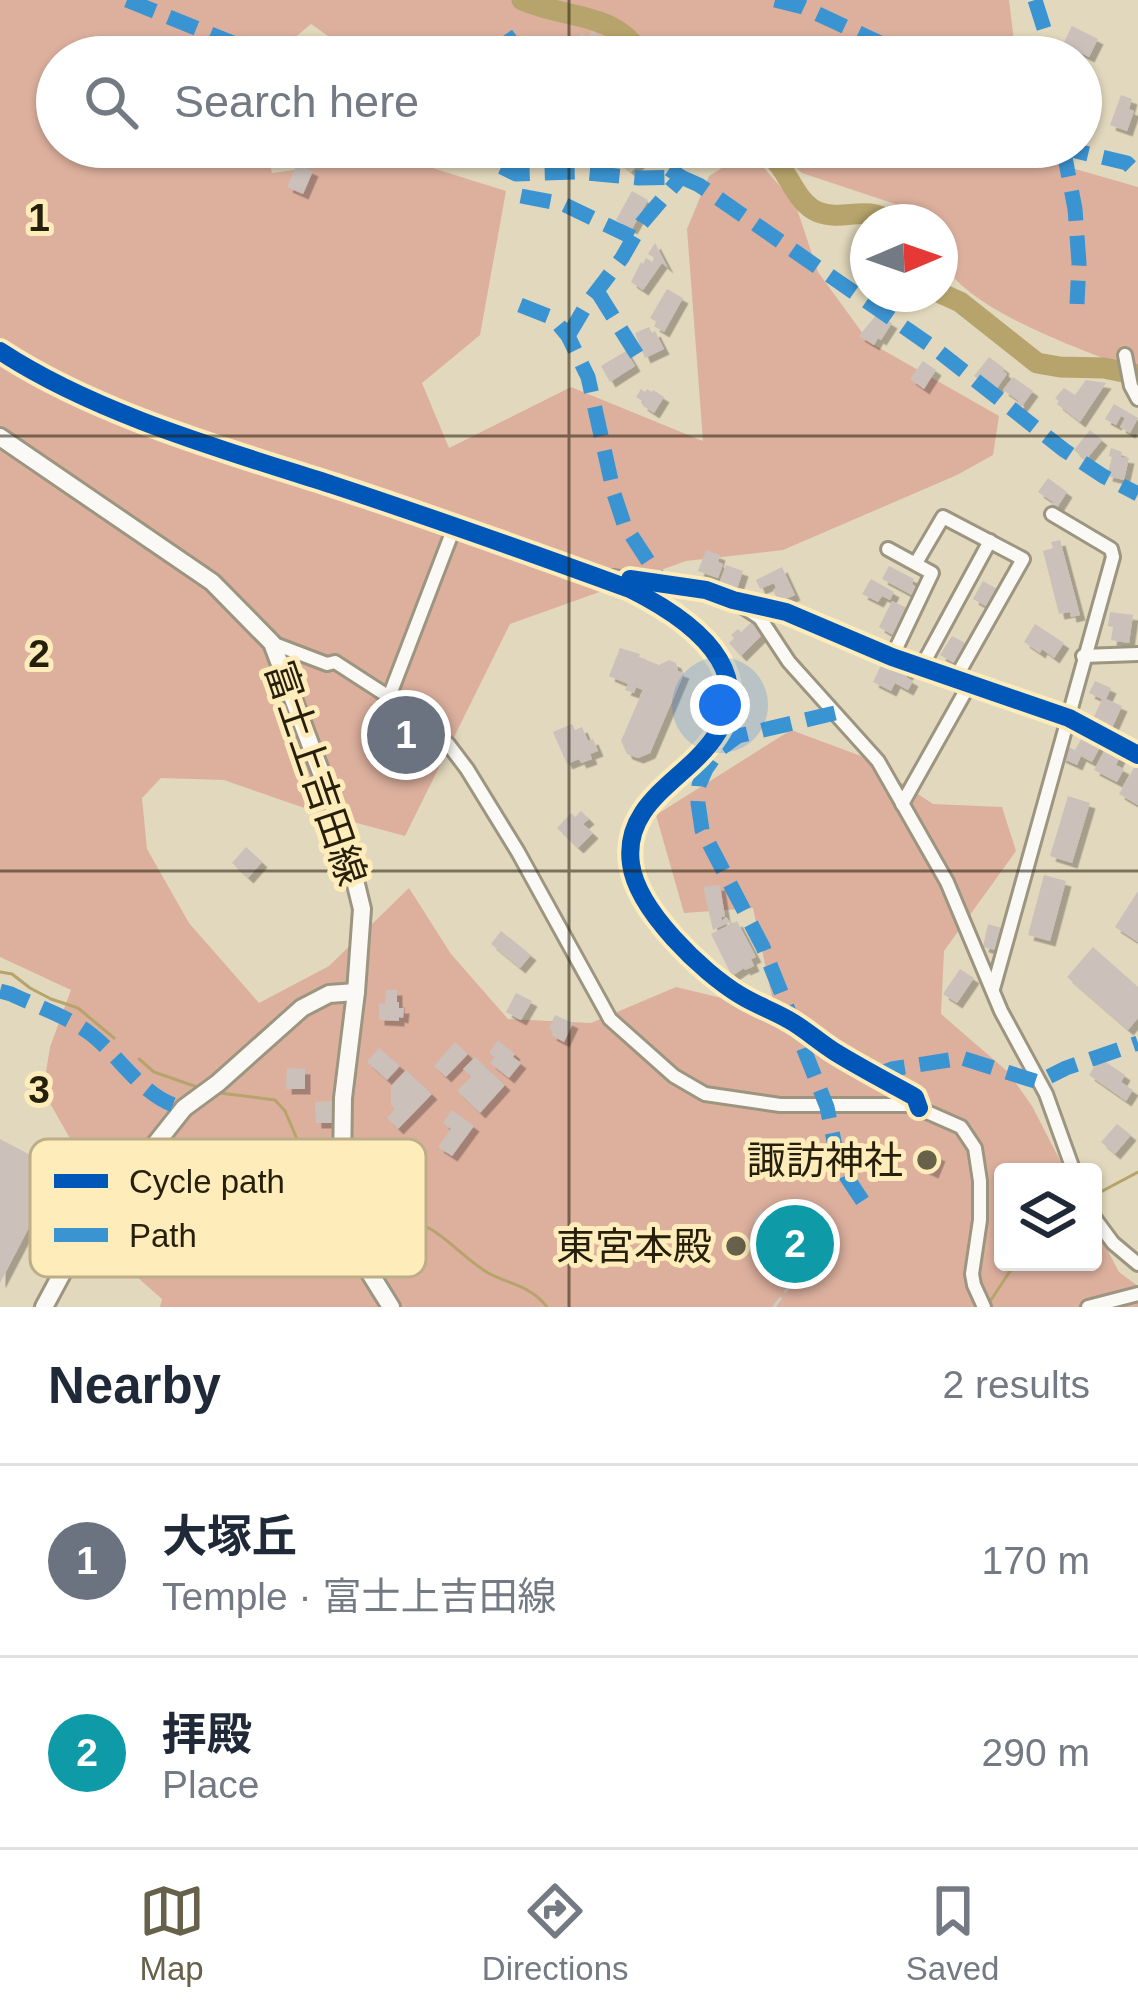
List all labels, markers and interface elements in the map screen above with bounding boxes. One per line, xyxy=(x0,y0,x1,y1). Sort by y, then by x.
search box xyxy=(36,36,1102,168)
icon: search xyxy=(78,69,144,135)
text: Search here xyxy=(174,76,419,127)
text: 1 xyxy=(28,196,50,239)
north arrow xyxy=(850,204,958,312)
text: 2 xyxy=(28,632,50,675)
street label: 富士上吉田線 xyxy=(257,656,374,891)
your location xyxy=(690,675,750,735)
pin: 1 xyxy=(367,690,445,780)
text: 3 xyxy=(28,1068,50,1111)
legend xyxy=(30,1139,426,1277)
place label: 諏訪神社 xyxy=(747,1139,903,1182)
marker: 諏訪神社 xyxy=(914,1147,940,1173)
text: Cycle path xyxy=(129,1163,285,1200)
map controls xyxy=(994,1163,1102,1271)
button: layers xyxy=(994,1163,1102,1271)
pin: 2 xyxy=(756,1199,834,1289)
text: Path xyxy=(129,1217,197,1254)
place label: 東宮本殿 xyxy=(556,1225,712,1268)
marker: 東宮本殿 xyxy=(723,1233,749,1259)
text: Nearby xyxy=(48,1357,221,1414)
text: 2 results xyxy=(943,1363,1090,1406)
text: 大塚丘 xyxy=(162,1511,297,1562)
text: 1 xyxy=(76,1539,98,1582)
text: 170 m xyxy=(982,1539,1090,1582)
text: Temple · 富士上吉田線 xyxy=(162,1575,556,1618)
text: 拝殿 xyxy=(162,1709,252,1760)
text: 2 xyxy=(76,1731,98,1774)
text: 290 m xyxy=(982,1731,1090,1774)
text: Place xyxy=(162,1763,260,1806)
tab: Map xyxy=(139,1878,205,1988)
tab: Directions xyxy=(482,1878,629,1988)
tab: Saved xyxy=(906,1878,999,1988)

